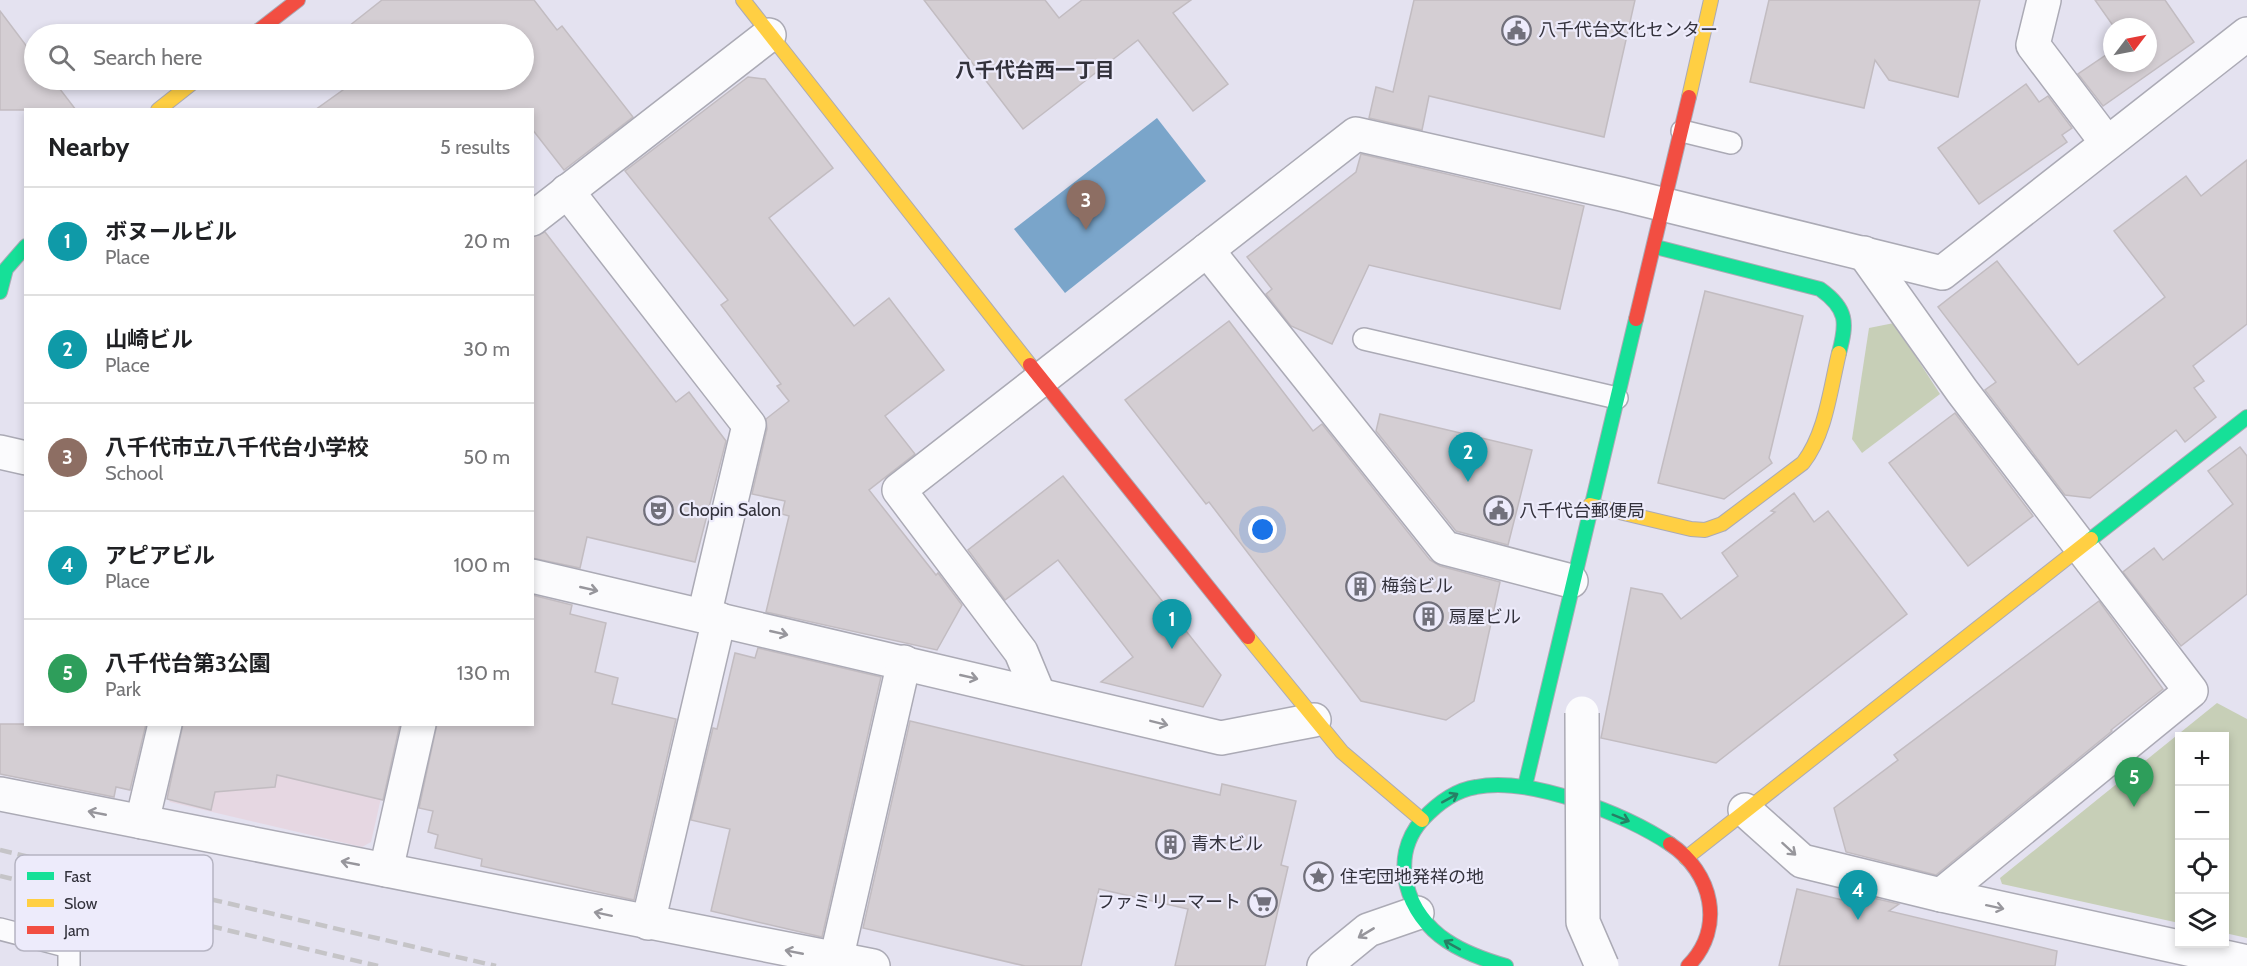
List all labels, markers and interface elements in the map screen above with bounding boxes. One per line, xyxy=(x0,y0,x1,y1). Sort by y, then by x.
public building icon: 八千代台文化センター xyxy=(1501,14,1533,46)
north arrow xyxy=(2103,18,2157,72)
place label: 八千代台文化センター xyxy=(1538,19,1718,41)
search box xyxy=(24,24,534,90)
icon: search xyxy=(45,41,78,74)
text: Search here xyxy=(93,44,202,71)
district label: 八千代台西一丁目 xyxy=(955,58,1115,82)
text: Nearby xyxy=(48,131,129,163)
text: 5 results xyxy=(440,135,510,159)
pin: 3 xyxy=(1066,180,1106,230)
text: ボヌールビル xyxy=(105,218,237,245)
text: 1 xyxy=(64,229,71,253)
text: 20 m xyxy=(464,229,510,253)
text: Place xyxy=(105,245,150,269)
text: 山崎ビル xyxy=(105,326,193,353)
text: 2 xyxy=(62,337,73,361)
text: 30 m xyxy=(463,337,510,361)
text: Place xyxy=(105,353,150,377)
pin: 2 xyxy=(1448,432,1488,482)
text: 八千代市立八千代台小学校 xyxy=(105,434,369,461)
text: 3 xyxy=(62,445,73,469)
text: 50 m xyxy=(463,445,510,469)
text: School xyxy=(105,461,163,485)
theatre icon: Chopin Salon xyxy=(642,494,674,526)
public building icon: 八千代台郵便局 xyxy=(1482,495,1514,527)
place label: Chopin Salon xyxy=(679,499,781,521)
place label: 八千代台郵便局 xyxy=(1519,500,1645,522)
your location xyxy=(1248,515,1277,544)
text: アピアビル xyxy=(105,542,215,569)
text: 4 xyxy=(61,553,74,577)
text: 100 m xyxy=(454,553,510,577)
text: Place xyxy=(105,569,150,593)
building icon: 梅翁ビル xyxy=(1344,570,1376,602)
place label: 梅翁ビル xyxy=(1381,575,1453,597)
one-way arrow xyxy=(579,584,599,595)
pin: 1 xyxy=(1152,600,1192,649)
building icon: 扇屋ビル xyxy=(1412,601,1444,633)
place label: 扇屋ビル xyxy=(1449,606,1521,628)
one-way arrow xyxy=(770,628,789,640)
text: 八千代台第3公園 xyxy=(105,650,271,677)
text: 5 xyxy=(62,661,73,685)
text: 130 m xyxy=(457,661,510,685)
one-way arrow xyxy=(960,672,979,684)
text: Park xyxy=(105,677,141,701)
one-way arrow xyxy=(1149,718,1168,730)
map controls xyxy=(2175,732,2229,948)
button: + xyxy=(2175,732,2229,786)
pin: 5 xyxy=(2114,758,2154,807)
button: − xyxy=(2175,786,2229,840)
one-way arrow xyxy=(1441,792,1458,804)
one-way arrow xyxy=(88,807,107,818)
one-way arrow xyxy=(1611,813,1629,824)
building icon: 青木ビル xyxy=(1154,828,1186,860)
place label: 青木ビル xyxy=(1191,833,1263,855)
button: locate xyxy=(2175,840,2229,894)
one-way arrow xyxy=(1781,842,1796,856)
legend xyxy=(15,855,213,951)
one-way arrow xyxy=(341,857,360,868)
place icon: 住宅団地発祥の地 xyxy=(1303,861,1335,893)
place label: 住宅団地発祥の地 xyxy=(1340,866,1484,888)
text: Fast xyxy=(64,867,92,886)
pin: 4 xyxy=(1838,870,1878,920)
supermarket icon: ファミリーマート xyxy=(1246,886,1278,918)
place label: ファミリーマート xyxy=(1097,891,1241,913)
text: Slow xyxy=(64,894,98,913)
button: layers xyxy=(2175,894,2229,948)
one-way arrow xyxy=(1985,901,2004,913)
one-way arrow xyxy=(594,908,613,919)
text: Jam xyxy=(63,921,90,940)
one-way arrow xyxy=(1358,927,1375,939)
one-way arrow xyxy=(1444,939,1461,951)
one-way arrow xyxy=(785,946,805,957)

